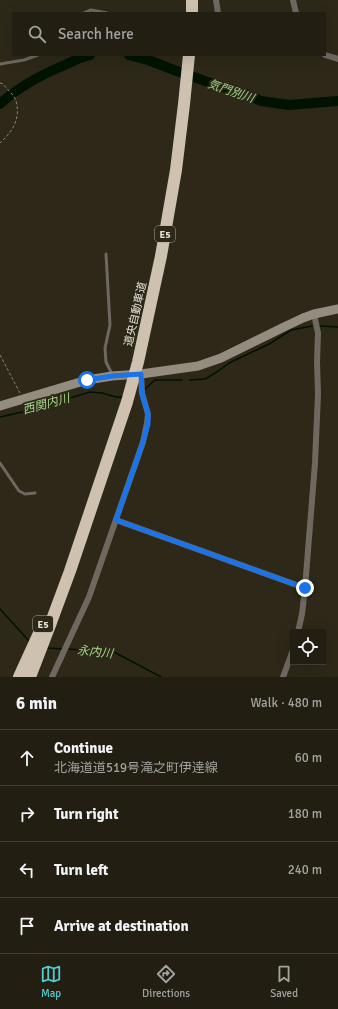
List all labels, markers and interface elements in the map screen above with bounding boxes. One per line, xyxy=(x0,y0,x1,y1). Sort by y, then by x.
search box xyxy=(12,12,326,56)
icon: search xyxy=(26,23,48,45)
text: Search here xyxy=(58,25,134,43)
water label: 気門別川 xyxy=(206,77,258,107)
road number: E5 xyxy=(155,226,175,242)
street label: 道央自動車道 xyxy=(122,280,149,348)
route start xyxy=(78,371,96,389)
water label: 西関内川 xyxy=(21,391,73,418)
route end xyxy=(296,579,314,597)
road number: E5 xyxy=(33,616,53,632)
map controls xyxy=(290,629,326,665)
button: locate xyxy=(290,629,326,665)
water label: 永内川 xyxy=(76,643,116,662)
text: 6 min xyxy=(16,693,57,714)
text: Walk · 480 m xyxy=(251,695,322,711)
text: Continue xyxy=(54,739,113,757)
icon: ahead xyxy=(16,747,38,769)
text: 60 m xyxy=(295,750,322,766)
text: 北海道道519号滝之町伊達線 xyxy=(54,760,218,776)
icon: right xyxy=(16,803,38,825)
text: Turn right xyxy=(54,805,119,823)
text: 180 m xyxy=(288,806,322,822)
icon: left xyxy=(16,859,38,881)
text: Turn left xyxy=(54,861,108,879)
text: 240 m xyxy=(288,862,322,878)
icon: arrive xyxy=(16,915,38,937)
text: Arrive at destination xyxy=(54,917,189,935)
tab: Map xyxy=(40,963,62,1000)
tab: Directions xyxy=(142,963,190,1000)
tab: Saved xyxy=(270,963,298,1000)

